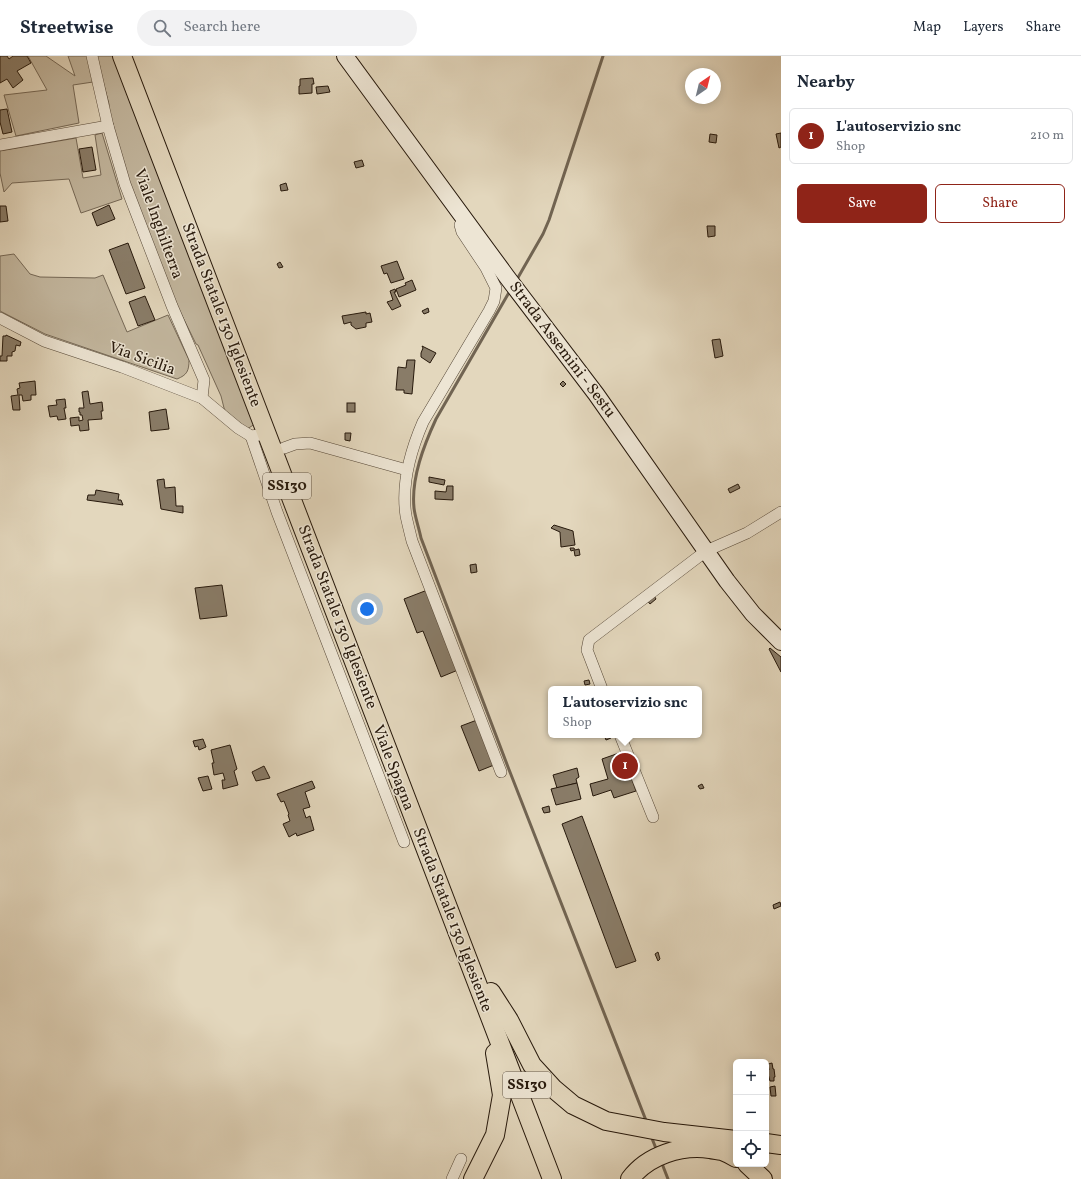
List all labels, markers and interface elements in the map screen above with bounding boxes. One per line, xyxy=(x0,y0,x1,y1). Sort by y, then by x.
search box xyxy=(137,10,417,46)
text: Streetwise xyxy=(20,15,113,41)
icon: search xyxy=(151,17,173,39)
text: Search here xyxy=(183,17,260,38)
text: Map xyxy=(913,18,941,37)
text: Layers xyxy=(963,18,1003,37)
text: Share xyxy=(1025,18,1061,37)
north arrow xyxy=(685,68,721,104)
text: Nearby xyxy=(797,71,855,94)
text: L'autoservizio snc xyxy=(836,117,961,138)
text: 1 xyxy=(808,127,814,145)
text: 210 m xyxy=(1030,127,1064,145)
text: Shop xyxy=(836,138,865,156)
street label: Viale Inghilterra xyxy=(128,166,188,282)
button: Save xyxy=(797,184,927,223)
button: Share xyxy=(935,184,1065,223)
street label: Strada Statale 130 Iglesiente xyxy=(176,220,266,410)
street label: Strada Assemini - Sestu xyxy=(503,277,621,423)
street label: Via Sicilia xyxy=(106,337,178,381)
road number: SS130 xyxy=(263,473,311,499)
street label: Strada Statale 130 Iglesiente xyxy=(292,522,382,712)
your location xyxy=(357,599,377,619)
popup xyxy=(548,686,702,738)
text: L'autoservizio snc xyxy=(562,693,688,714)
text: Shop xyxy=(562,714,592,732)
street label: Viale Spagna xyxy=(367,722,419,814)
pin: 1 xyxy=(612,751,638,781)
street label: Strada Statale 130 Iglesiente xyxy=(407,825,497,1015)
map controls xyxy=(733,1059,769,1167)
button: + xyxy=(733,1059,769,1095)
road number: SS130 xyxy=(503,1072,551,1098)
button: − xyxy=(733,1095,769,1131)
button: locate xyxy=(733,1131,769,1167)

